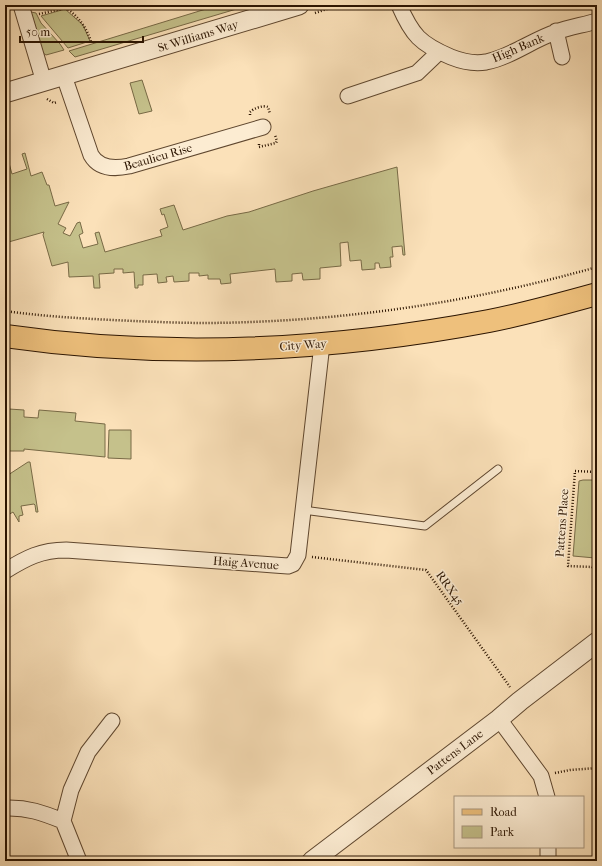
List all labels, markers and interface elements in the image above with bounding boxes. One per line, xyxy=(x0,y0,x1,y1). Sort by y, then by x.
street label: St Williams Way xyxy=(156,17,241,55)
scale bar xyxy=(20,18,143,44)
text: 50 m xyxy=(26,25,50,39)
street label: High Bank xyxy=(490,30,547,65)
street label: Beaulieu Rise xyxy=(122,141,194,173)
street label: City Way xyxy=(279,336,328,354)
street label: Pattens Place xyxy=(553,488,571,558)
street label: Haig Avenue xyxy=(212,554,280,572)
street label: RRX45 xyxy=(433,568,467,608)
street label: Pattens Lane xyxy=(424,726,486,778)
legend xyxy=(454,796,584,848)
text: Road xyxy=(490,805,517,819)
text: Park xyxy=(490,825,515,839)

